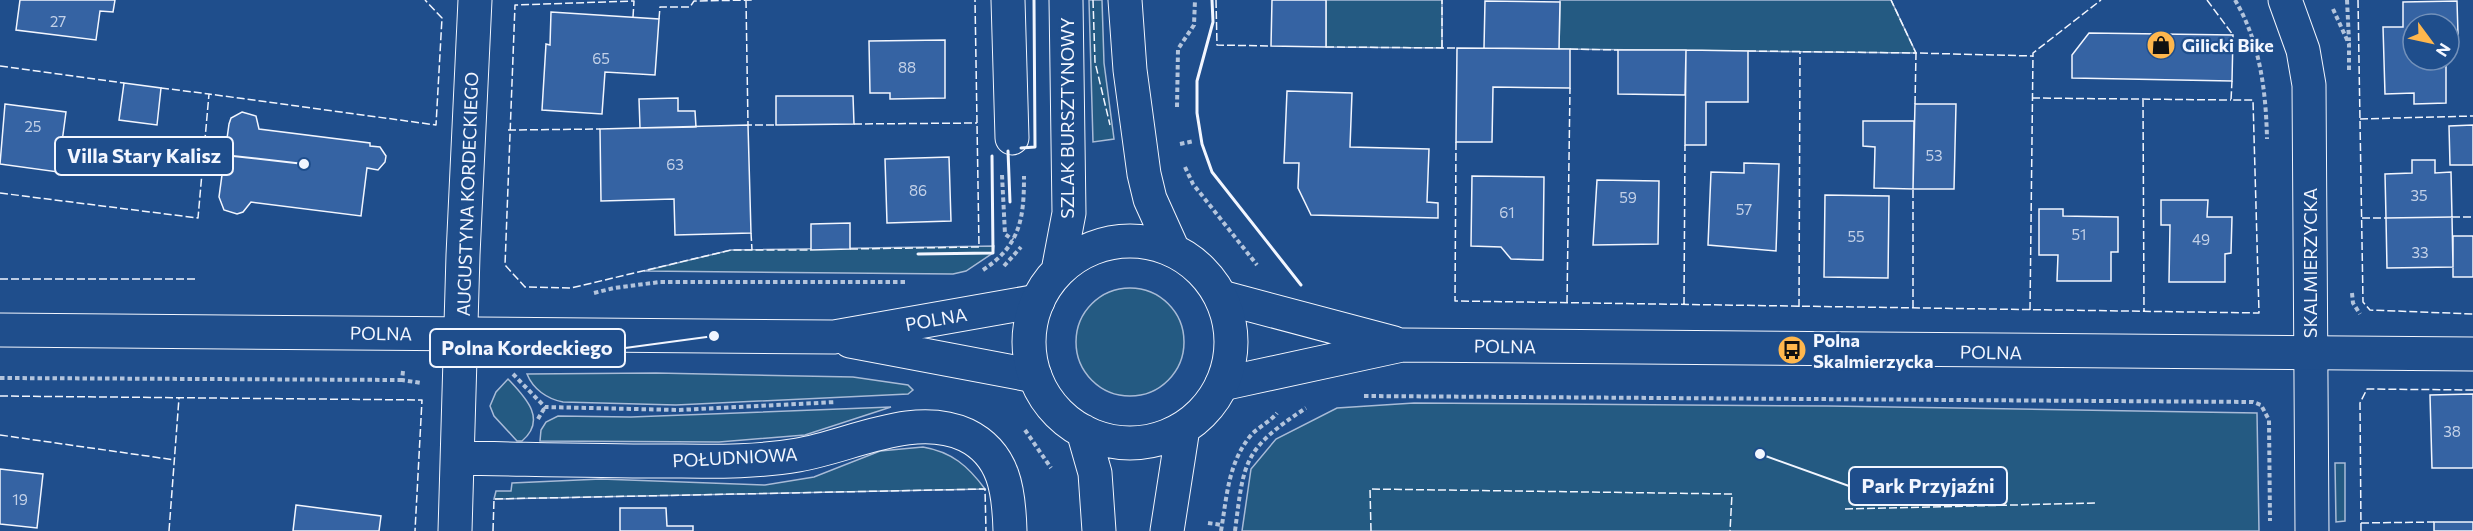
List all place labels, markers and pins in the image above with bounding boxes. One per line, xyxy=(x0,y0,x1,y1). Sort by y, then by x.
shop icon: Gilicki Bike xyxy=(2145,29,2177,61)
place label: Gilicki Bike xyxy=(2182,34,2274,56)
callout: Villa Stary Kalisz xyxy=(55,137,233,175)
callout: Polna Kordeckiego xyxy=(430,329,625,367)
place label: Polna Skalmierzycka xyxy=(1813,329,1933,372)
bus stop icon: Polna Skalmierzycka xyxy=(1776,334,1808,366)
callout: Park Przyjaźni xyxy=(1849,467,2007,505)

